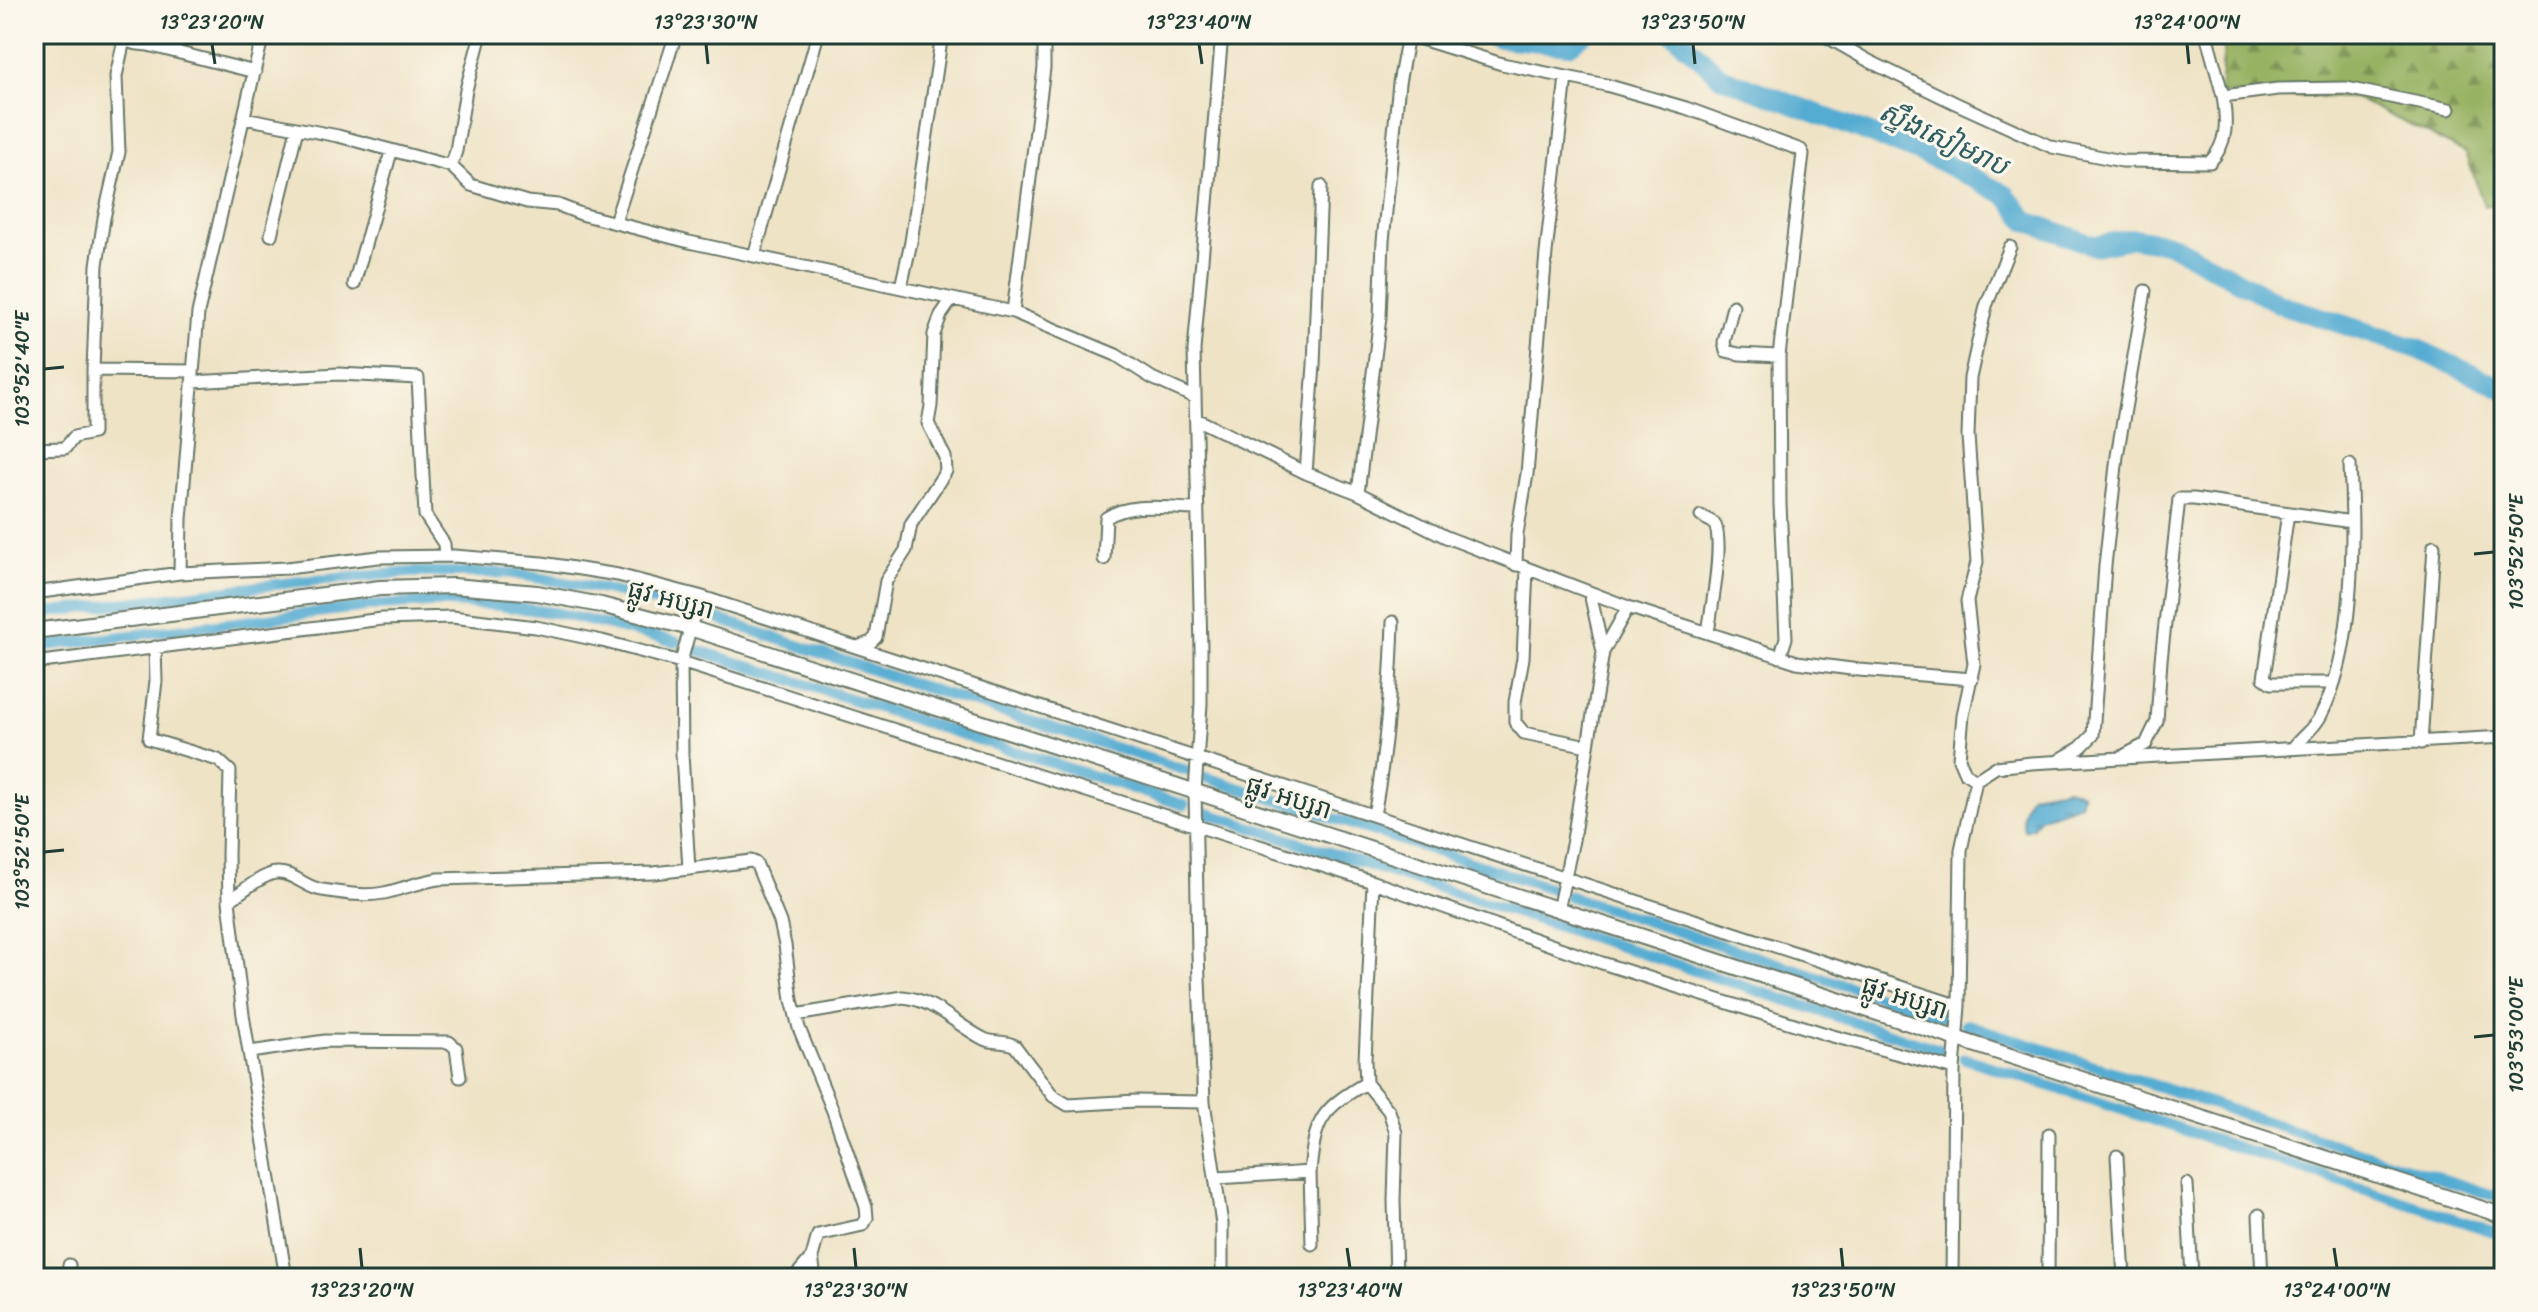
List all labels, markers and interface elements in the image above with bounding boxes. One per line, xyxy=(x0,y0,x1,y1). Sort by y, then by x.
text: 13°23'20"N xyxy=(160,5,264,40)
text: 13°23'30"N xyxy=(654,5,758,40)
text: 13°23'40"N xyxy=(1146,5,1252,40)
text: 13°23'50"N xyxy=(1640,5,1746,40)
text: 13°24'00"N xyxy=(2133,5,2241,40)
water label: ស្ទឹងសៀមរាប xyxy=(1871,87,2019,191)
text: 103°52'40"E xyxy=(5,309,40,427)
text: 103°52'50"E xyxy=(2499,492,2534,610)
street label: ផ្លូវ អប្សរា xyxy=(622,565,720,633)
street label: ផ្លូវ អប្សរា xyxy=(1240,761,1338,833)
text: 103°52'50"E xyxy=(5,792,40,910)
street label: ផ្លូវ អប្សរា xyxy=(1856,961,1954,1033)
text: 103°53'00"E xyxy=(2499,975,2534,1093)
text: 13°23'20"N xyxy=(310,1273,414,1308)
text: 13°23'30"N xyxy=(804,1273,908,1308)
text: 13°23'40"N xyxy=(1297,1273,1403,1308)
text: 13°23'50"N xyxy=(1790,1273,1896,1308)
text: 13°24'00"N xyxy=(2283,1273,2391,1308)

